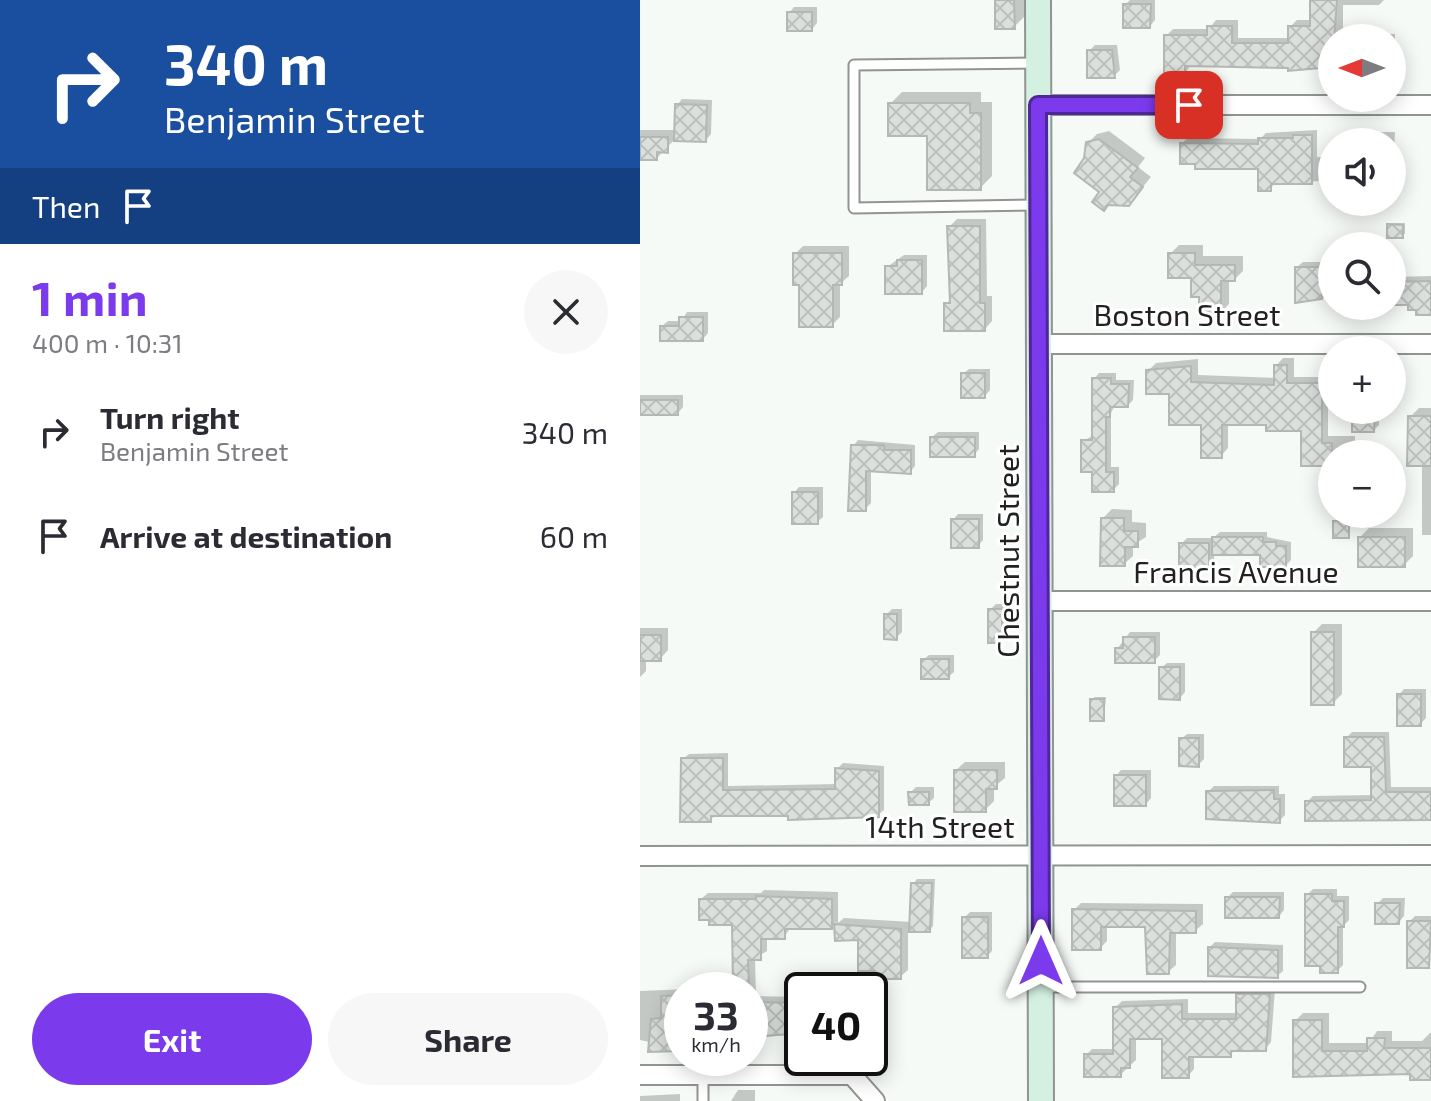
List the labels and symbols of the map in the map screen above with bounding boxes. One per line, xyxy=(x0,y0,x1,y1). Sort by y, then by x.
north arrow xyxy=(1318,24,1406,112)
pin xyxy=(1155,71,1223,139)
street label: Boston Street xyxy=(1094,296,1280,332)
street label: Chestnut Street xyxy=(989,444,1025,658)
street label: Francis Avenue xyxy=(1133,553,1339,589)
street label: 14th Street xyxy=(865,808,1015,844)
position arrow xyxy=(999,919,1083,1003)
speed limit sign: 40 xyxy=(784,972,888,1076)

